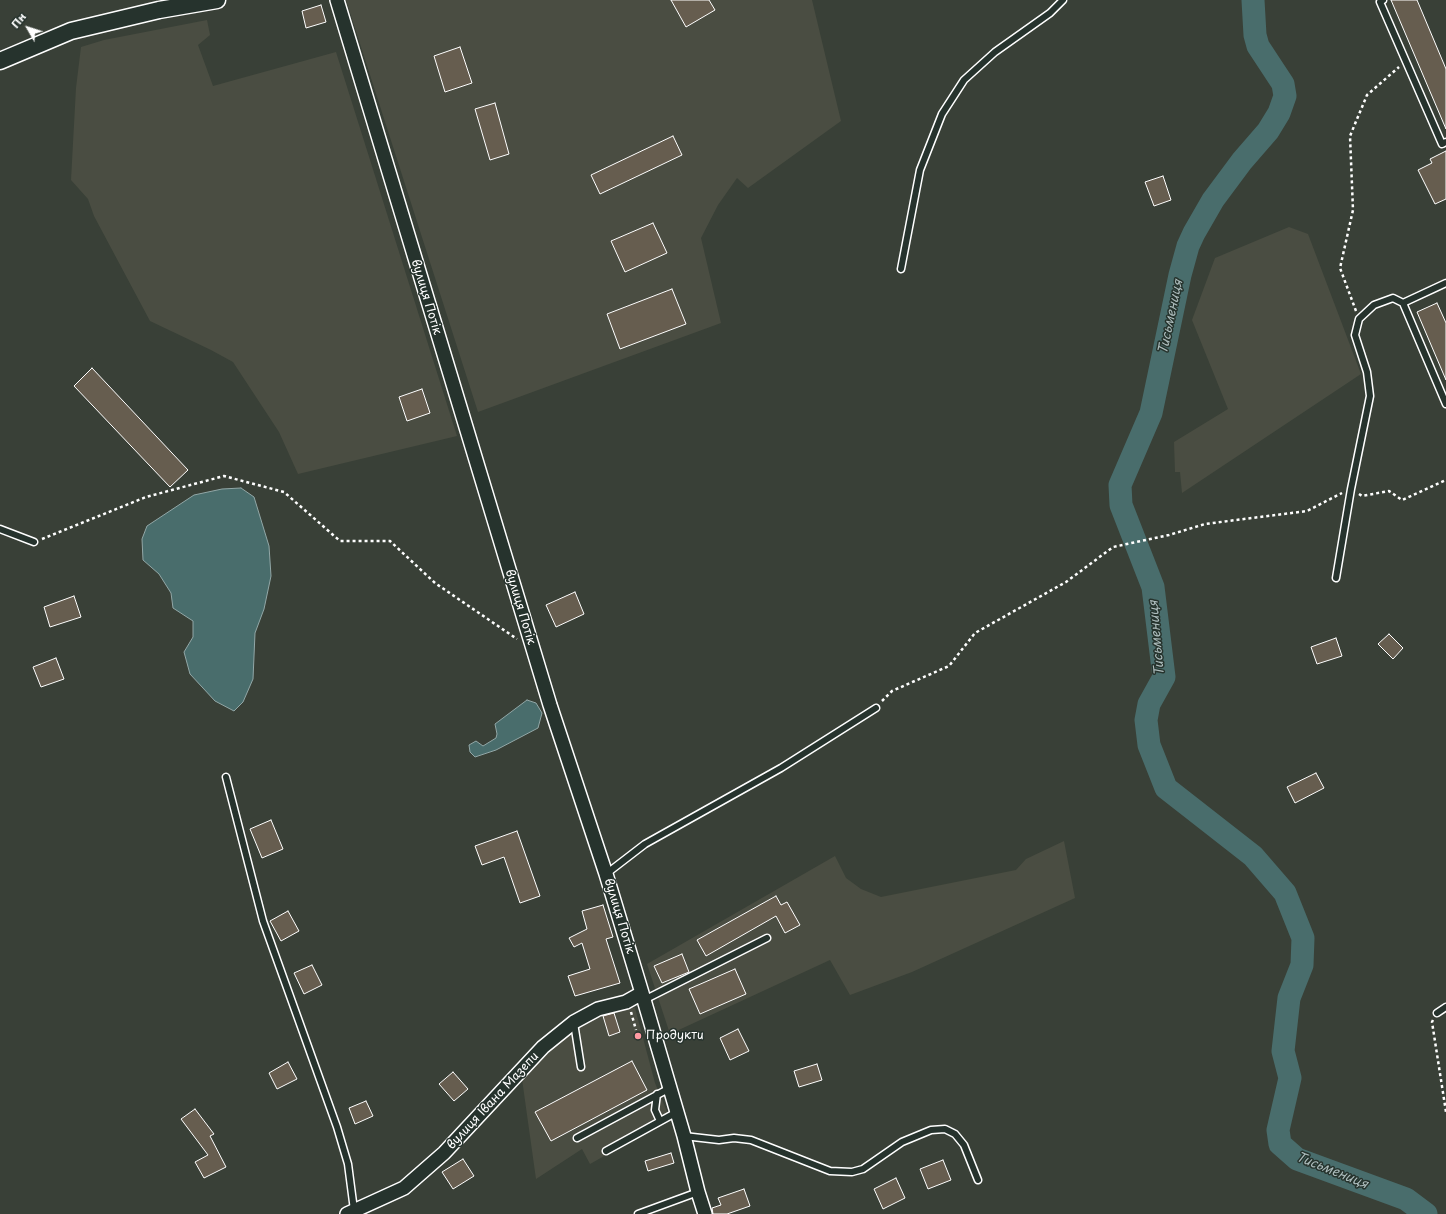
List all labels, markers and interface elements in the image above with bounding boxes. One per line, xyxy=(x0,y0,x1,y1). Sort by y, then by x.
north arrow xyxy=(8,8,48,48)
text: Пн xyxy=(7,9,30,32)
street label: вулиця Потік xyxy=(408,258,444,336)
water label: Тисьмениця xyxy=(1155,278,1187,356)
street label: вулиця Потік xyxy=(502,568,538,646)
water label: Тисьмениця xyxy=(1146,600,1168,676)
street label: вулиця Потік xyxy=(601,877,637,955)
place label: Продукти xyxy=(646,1029,704,1043)
marker: Продукти xyxy=(633,1031,643,1041)
street label: вулиця Івана Мазепи xyxy=(444,1049,542,1153)
water label: Тисьмениця xyxy=(1294,1150,1370,1192)

